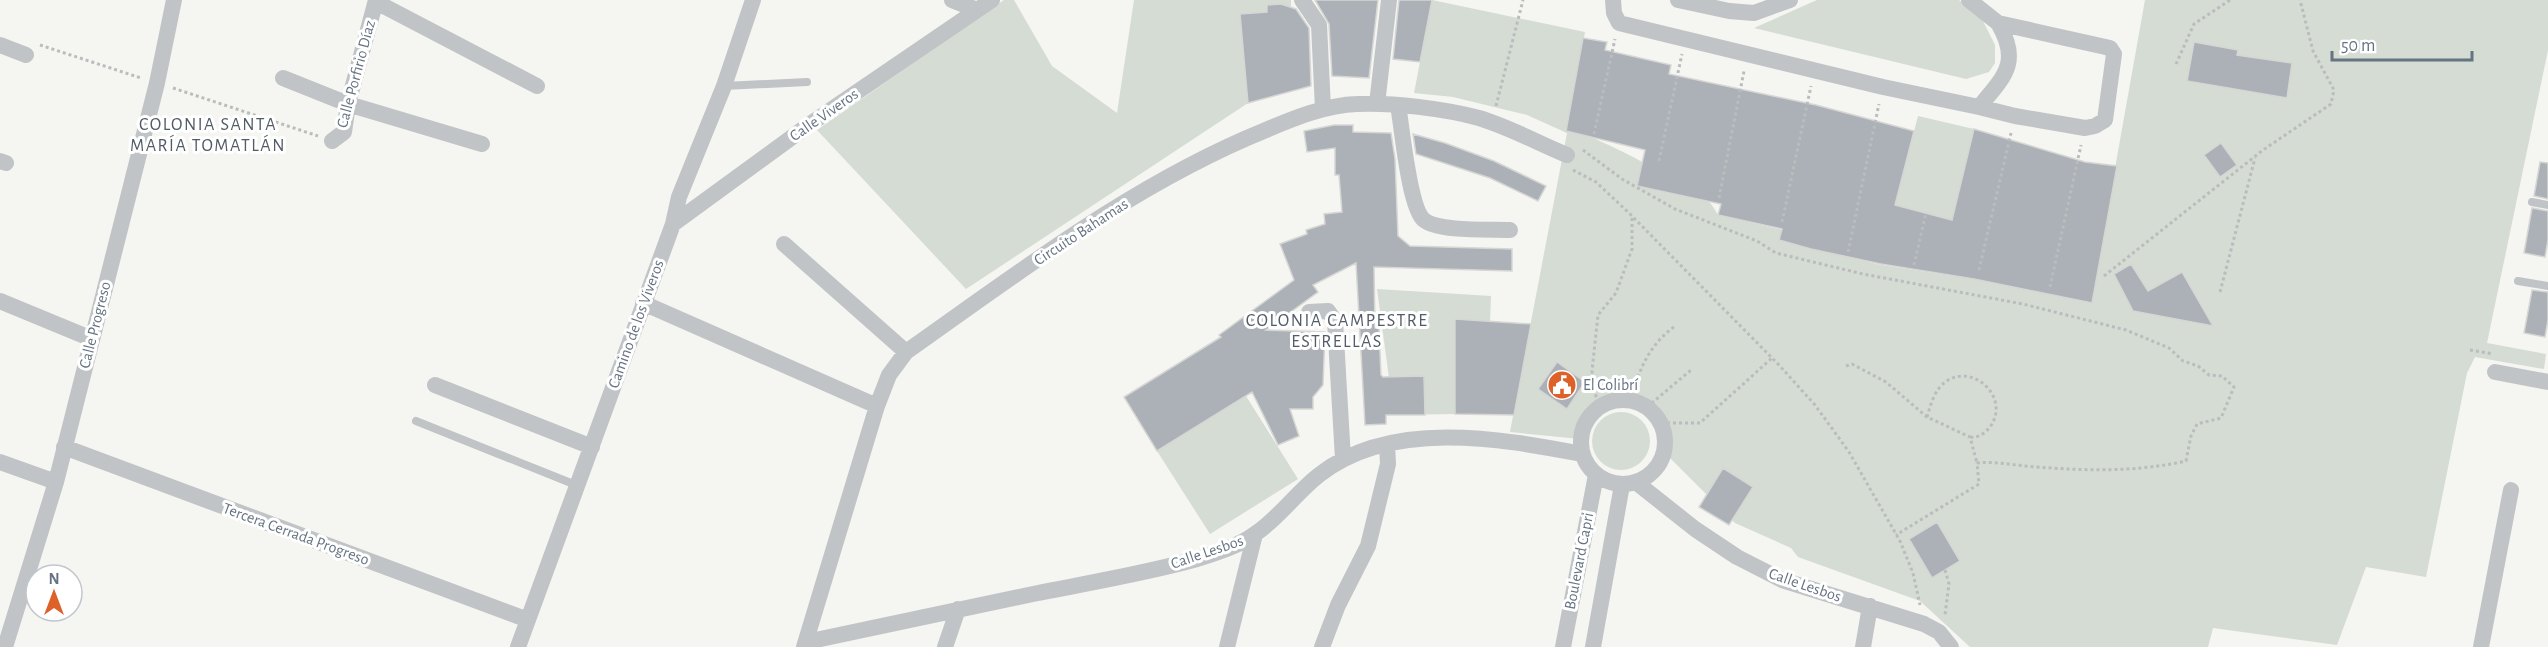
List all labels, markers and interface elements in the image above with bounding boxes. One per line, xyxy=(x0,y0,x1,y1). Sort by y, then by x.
street label: Calle Porfirio Díaz xyxy=(334,18,378,130)
scale bar xyxy=(2332,24,2472,62)
text: 50 m xyxy=(2341,37,2375,55)
street label: Calle Viveros xyxy=(787,86,861,144)
district label: COLONIA SANTA MARÍA TOMATLÁN xyxy=(130,116,286,155)
street label: Circuito Bahamas xyxy=(1031,196,1131,268)
street label: Camino de los Viveros xyxy=(605,258,667,390)
street label: Calle Progreso xyxy=(76,280,114,370)
district label: COLONIA CAMPESTRE ESTRELLAS xyxy=(1246,312,1428,351)
public building icon: El Colibrí xyxy=(1546,369,1578,401)
place label: El Colibrí xyxy=(1583,377,1638,393)
street label: Tercera Cerrada Progreso xyxy=(221,500,371,568)
street label: Boulevard Capri xyxy=(1562,511,1596,611)
street label: Calle Lesbos xyxy=(1169,532,1245,572)
north arrow xyxy=(24,563,84,623)
street label: Calle Lesbos xyxy=(1767,565,1843,605)
text: N xyxy=(48,571,60,587)

